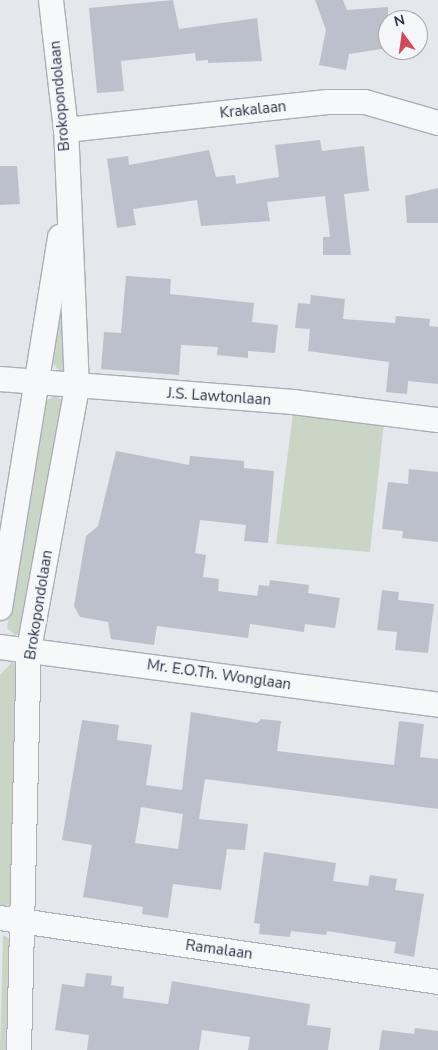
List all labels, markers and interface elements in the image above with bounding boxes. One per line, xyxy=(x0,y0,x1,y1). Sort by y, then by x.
north arrow xyxy=(378,10,428,60)
text: N xyxy=(392,10,407,31)
street label: Brokopondolaan xyxy=(46,40,74,152)
street label: Krakalaan xyxy=(219,98,287,122)
street label: J.S. Lawtonlaan xyxy=(166,384,272,410)
street label: Brokopondolaan xyxy=(21,549,57,661)
street label: Mr. E.O.Th. Wonglaan xyxy=(146,656,292,694)
street label: Ramalaan xyxy=(184,936,254,964)

